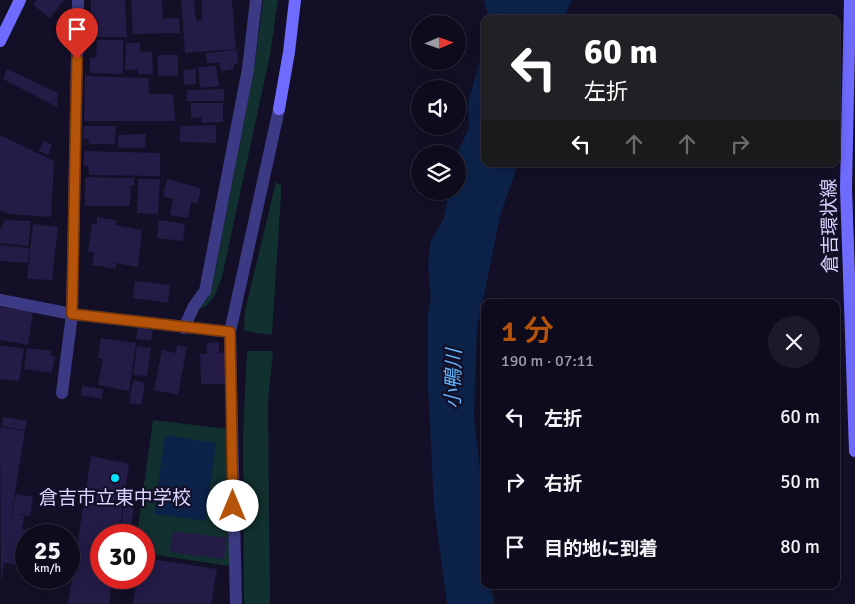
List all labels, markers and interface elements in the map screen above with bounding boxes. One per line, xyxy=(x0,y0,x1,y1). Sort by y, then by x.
pin xyxy=(56,8,98,59)
icon: arrive xyxy=(63,15,91,43)
north arrow xyxy=(411,15,466,70)
map controls xyxy=(411,15,466,200)
text: 60 m xyxy=(584,30,658,73)
icon: left xyxy=(501,35,566,100)
text: 左折 xyxy=(584,78,628,105)
button: sound xyxy=(411,80,466,135)
icon: left xyxy=(567,130,595,158)
icon: ahead xyxy=(620,130,648,158)
icon: ahead xyxy=(673,130,701,158)
icon: right xyxy=(726,130,754,158)
button: layers xyxy=(411,145,466,200)
street label: 倉吉環状線 xyxy=(817,178,843,274)
text: 1 分 xyxy=(501,313,554,350)
button: close xyxy=(768,316,820,368)
water label: 小鴨川 xyxy=(440,347,467,409)
text: 190 m · 07:11 xyxy=(501,351,594,371)
icon: left xyxy=(501,403,529,431)
text: 60 m xyxy=(780,405,820,429)
text: 左折 xyxy=(544,407,582,431)
icon: right xyxy=(501,468,529,496)
text: 50 m xyxy=(780,470,820,494)
marker: 倉吉市立東中学校 xyxy=(109,472,121,484)
text: 右折 xyxy=(544,472,582,496)
position arrow xyxy=(206,479,258,531)
place label: 倉吉市立東中学校 xyxy=(39,486,191,510)
speed limit sign: 30 xyxy=(90,524,155,589)
icon: arrive xyxy=(501,533,529,561)
text: 25 xyxy=(34,535,61,566)
text: 80 m xyxy=(780,535,820,559)
text: 目的地に到着 xyxy=(544,537,658,561)
text: km/h xyxy=(34,561,61,576)

